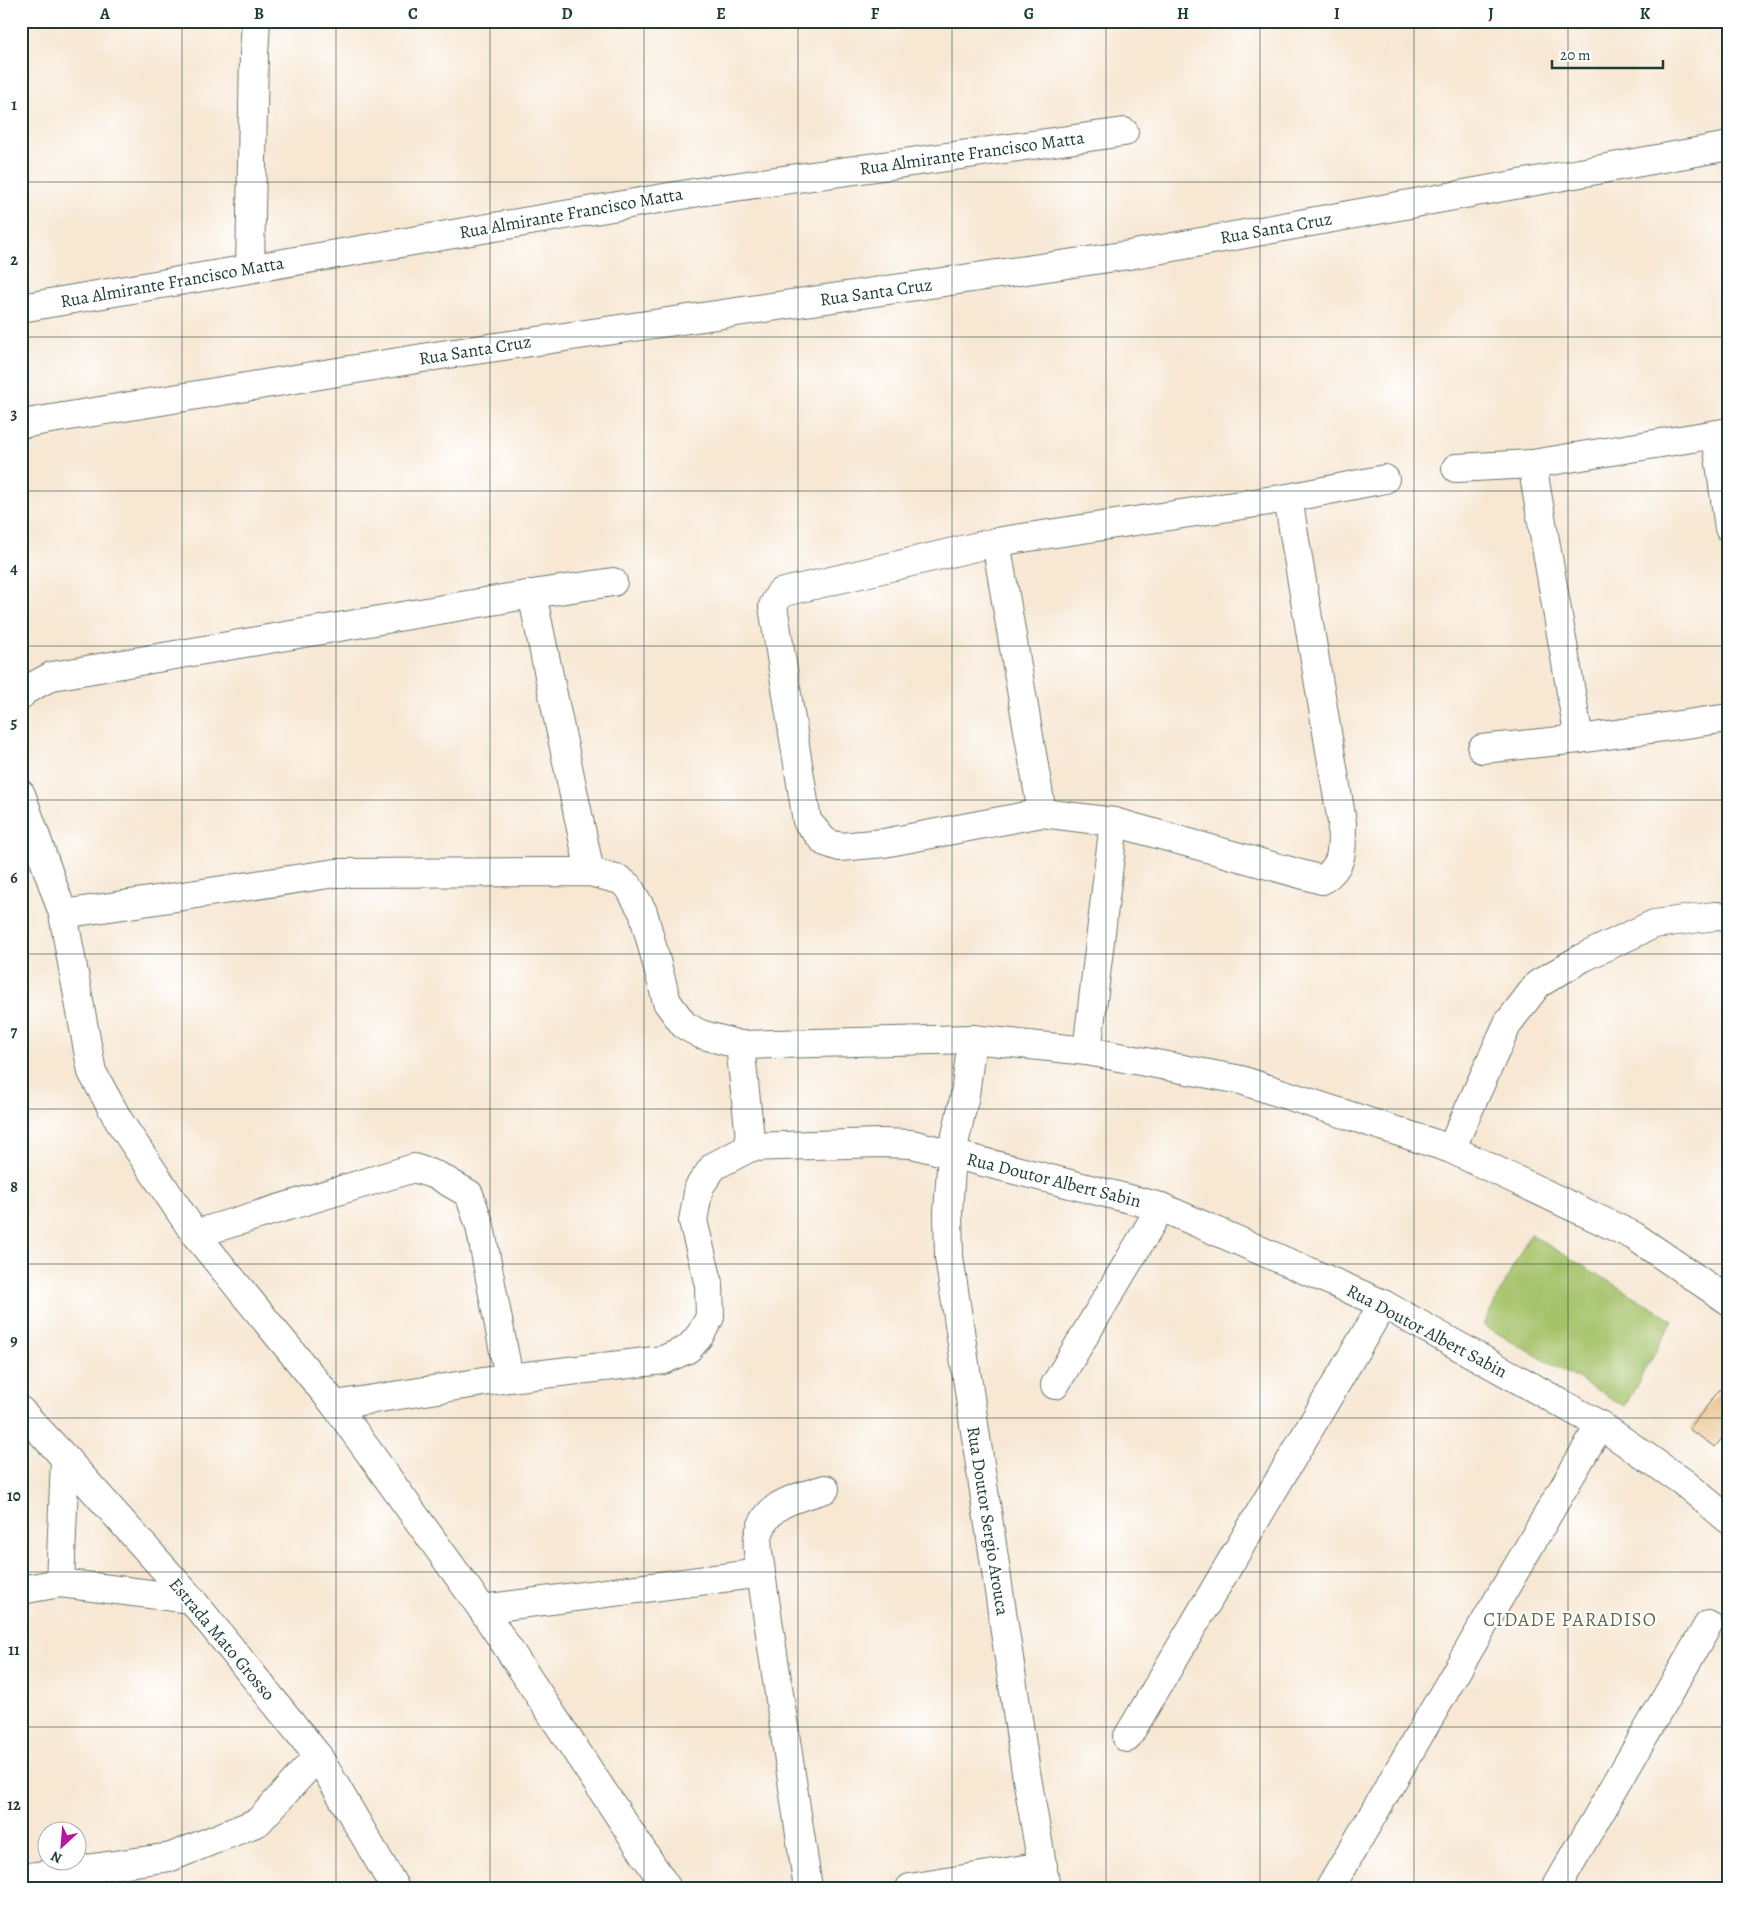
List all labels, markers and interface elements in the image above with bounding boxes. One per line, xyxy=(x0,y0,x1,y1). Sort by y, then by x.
text: A xyxy=(99,3,111,25)
text: B xyxy=(254,3,264,25)
text: C xyxy=(408,3,418,25)
text: D xyxy=(561,3,573,25)
text: E xyxy=(716,3,726,25)
text: F xyxy=(871,3,880,25)
text: G xyxy=(1024,3,1034,25)
text: H xyxy=(1177,3,1189,25)
text: I xyxy=(1334,3,1340,25)
text: J xyxy=(1488,3,1494,25)
text: K xyxy=(1640,3,1651,25)
scale bar xyxy=(1552,38,1664,70)
text: 20 m xyxy=(1560,45,1591,65)
text: 1 xyxy=(11,94,17,116)
street label: Rua Almirante Francisco Matta xyxy=(858,125,1086,181)
street label: Rua Almirante Francisco Matta xyxy=(457,181,685,244)
street label: Rua Santa Cruz xyxy=(1218,206,1334,250)
text: 2 xyxy=(10,249,18,271)
street label: Rua Almirante Francisco Matta xyxy=(58,250,286,313)
street label: Rua Santa Cruz xyxy=(818,272,934,312)
street label: Rua Santa Cruz xyxy=(417,329,533,371)
text: 3 xyxy=(11,403,18,425)
text: 4 xyxy=(10,558,18,580)
text: 5 xyxy=(11,712,18,734)
text: 6 xyxy=(10,867,18,889)
text: 7 xyxy=(11,1021,18,1043)
street label: Rua Doutor Albert Sabin xyxy=(964,1147,1144,1213)
text: 8 xyxy=(10,1176,18,1198)
street label: Rua Doutor Albert Sabin xyxy=(1342,1278,1512,1384)
text: 9 xyxy=(10,1330,18,1352)
street label: Rua Doutor Sergio Arouca xyxy=(961,1425,1015,1618)
text: 10 xyxy=(7,1485,21,1507)
street label: Estrada Mato Grosso xyxy=(164,1573,280,1705)
district label: CIDADE PARADISO xyxy=(1483,1607,1657,1633)
text: 11 xyxy=(8,1639,20,1661)
text: 12 xyxy=(7,1794,21,1816)
north arrow xyxy=(38,1822,88,1872)
text: N xyxy=(48,1846,65,1868)

